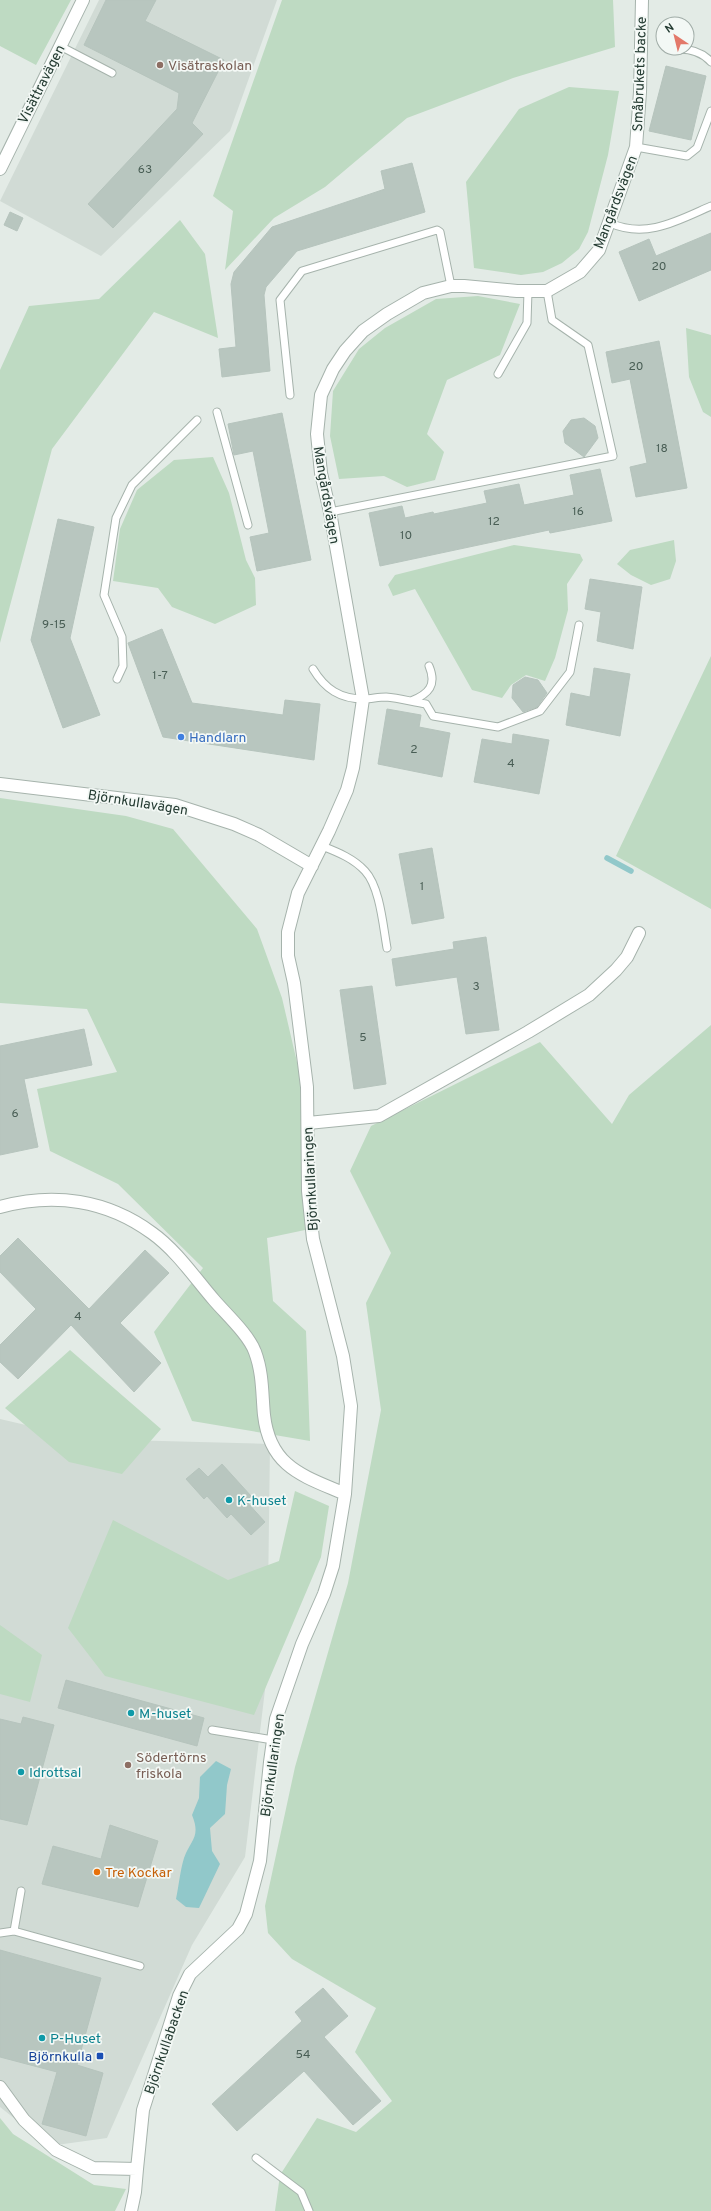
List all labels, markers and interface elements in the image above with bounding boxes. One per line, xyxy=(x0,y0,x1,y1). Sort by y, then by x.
street label: Småbrukets backe xyxy=(630,16,651,132)
north arrow xyxy=(655,16,695,56)
text: N xyxy=(663,21,677,37)
street label: Visättravägen xyxy=(15,42,70,127)
place label: Visätraskolan xyxy=(168,58,252,75)
marker: Visätraskolan xyxy=(155,60,165,70)
street label: Mangårdsvägen xyxy=(591,153,642,252)
house number: 63 xyxy=(138,162,152,178)
house number: 20 xyxy=(651,259,667,275)
house number: 20 xyxy=(628,359,644,375)
house number: 18 xyxy=(656,441,668,457)
street label: Mangårdsvägen xyxy=(309,445,342,545)
house number: 16 xyxy=(572,504,584,520)
house number: 12 xyxy=(488,514,500,530)
house number: 10 xyxy=(400,528,412,544)
house number: 9-15 xyxy=(42,617,66,633)
house number: 1-7 xyxy=(152,668,168,684)
place label: Handlarn xyxy=(189,730,246,747)
marker: Handlarn xyxy=(176,732,186,742)
house number: 2 xyxy=(410,742,418,758)
house number: 4 xyxy=(507,756,515,772)
street label: Björnkullavägen xyxy=(86,787,189,820)
house number: 1 xyxy=(420,879,424,895)
house number: 3 xyxy=(472,979,480,995)
house number: 5 xyxy=(359,1030,367,1046)
house number: 6 xyxy=(11,1106,19,1122)
street label: Björnkullaringen xyxy=(300,1126,323,1231)
house number: 4 xyxy=(74,1309,82,1325)
place label: K-huset xyxy=(237,1493,287,1510)
marker: K-huset xyxy=(224,1495,234,1505)
place label: M-huset xyxy=(139,1706,191,1723)
marker: M-huset xyxy=(126,1708,136,1718)
street label: Björnkullaringen xyxy=(258,1712,289,1818)
place label: Södertörns friskola xyxy=(136,1750,207,1783)
marker: Södertörns friskola xyxy=(123,1760,133,1770)
place label: Idrottsal xyxy=(29,1765,81,1782)
marker: Idrottsal xyxy=(16,1767,26,1777)
place label: Tre Kockar xyxy=(105,1865,172,1882)
marker: Tre Kockar xyxy=(92,1867,102,1877)
street label: Björnkullabacken xyxy=(142,1988,193,2097)
place label: P-Huset xyxy=(50,2031,101,2048)
marker: P-Huset xyxy=(37,2033,47,2043)
house number: 54 xyxy=(295,2047,311,2063)
place label: Björnkulla xyxy=(28,2049,92,2066)
marker: Björnkulla xyxy=(95,2051,105,2061)

